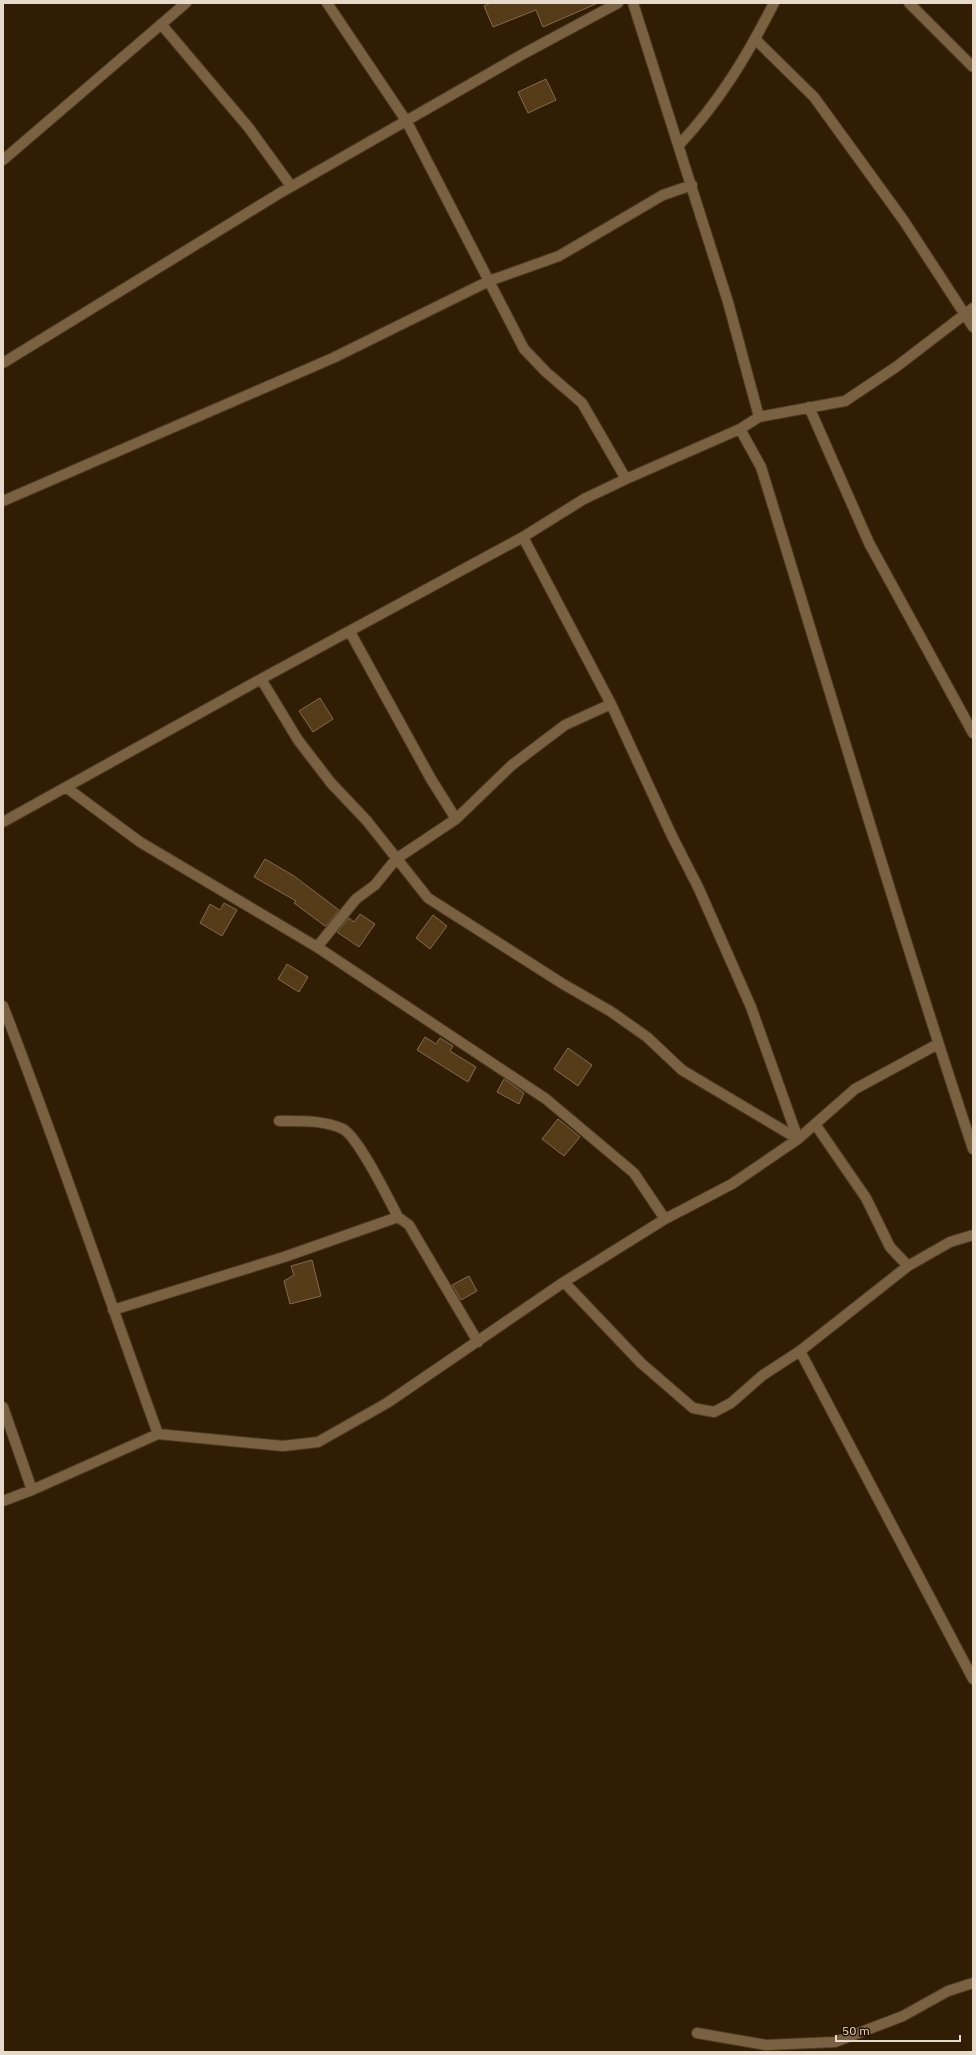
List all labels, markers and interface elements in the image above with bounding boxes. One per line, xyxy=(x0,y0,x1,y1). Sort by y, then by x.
scale bar xyxy=(836,2017,960,2043)
text: 50 m xyxy=(842,2023,870,2038)

